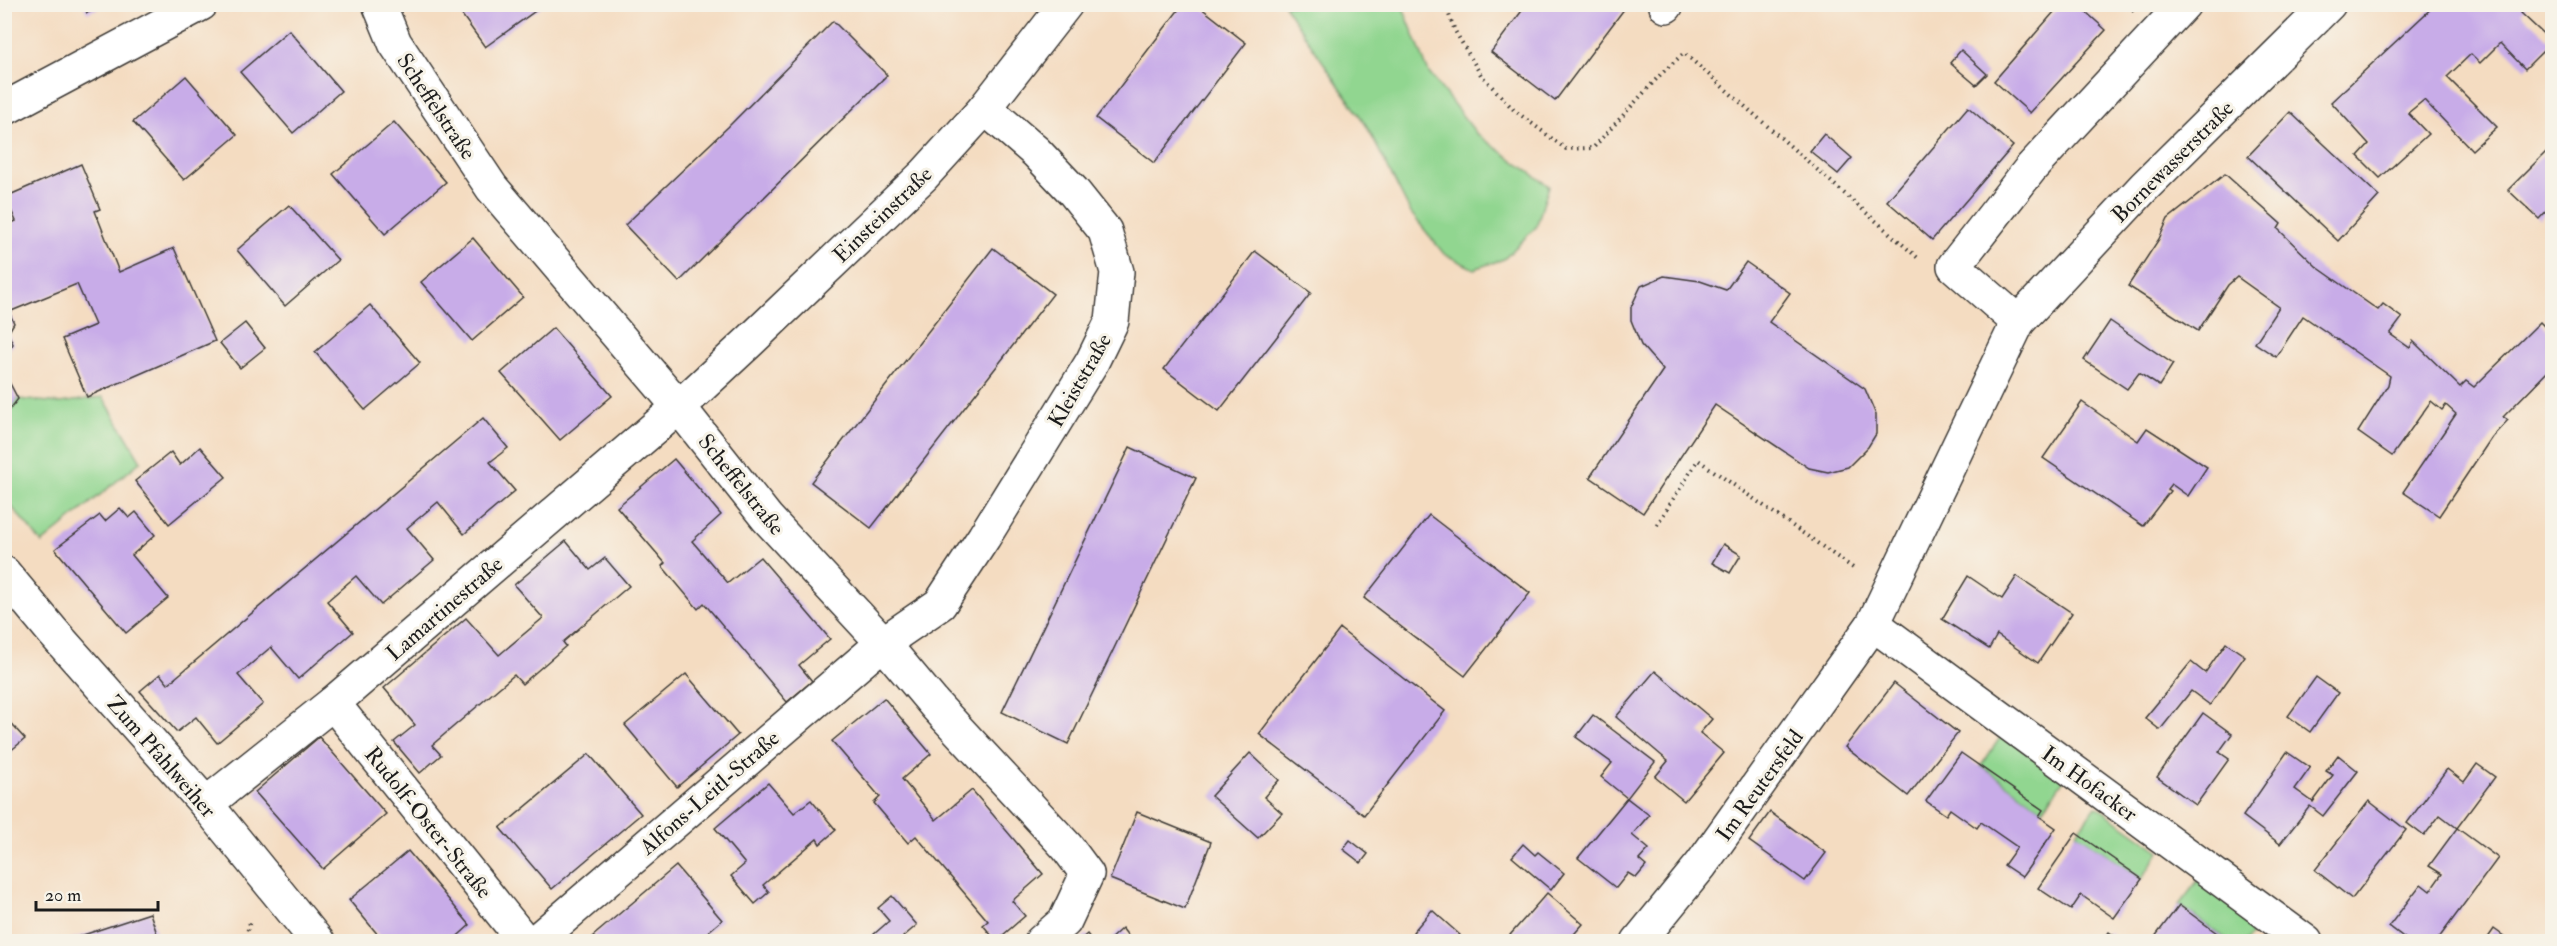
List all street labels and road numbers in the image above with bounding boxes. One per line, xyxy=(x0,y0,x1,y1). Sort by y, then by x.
street label: Scheffelstraße xyxy=(390,48,482,165)
street label: Bornewasserstraße xyxy=(2106,95,2240,229)
street label: Einsteinstraße xyxy=(827,161,938,269)
street label: Kleiststraße xyxy=(1042,329,1118,432)
street label: Scheffelstraße xyxy=(692,428,791,541)
street label: Lamartinestraße xyxy=(380,550,509,667)
street label: Zum Pfahlweiher xyxy=(101,690,223,824)
street label: Alfons-Leitl-Straße xyxy=(633,724,785,862)
street label: Im Reutersfeld xyxy=(1710,724,1810,847)
street label: Im Hofacker xyxy=(2036,740,2143,828)
street label: Rudolf-Oster-Straße xyxy=(358,741,498,904)

